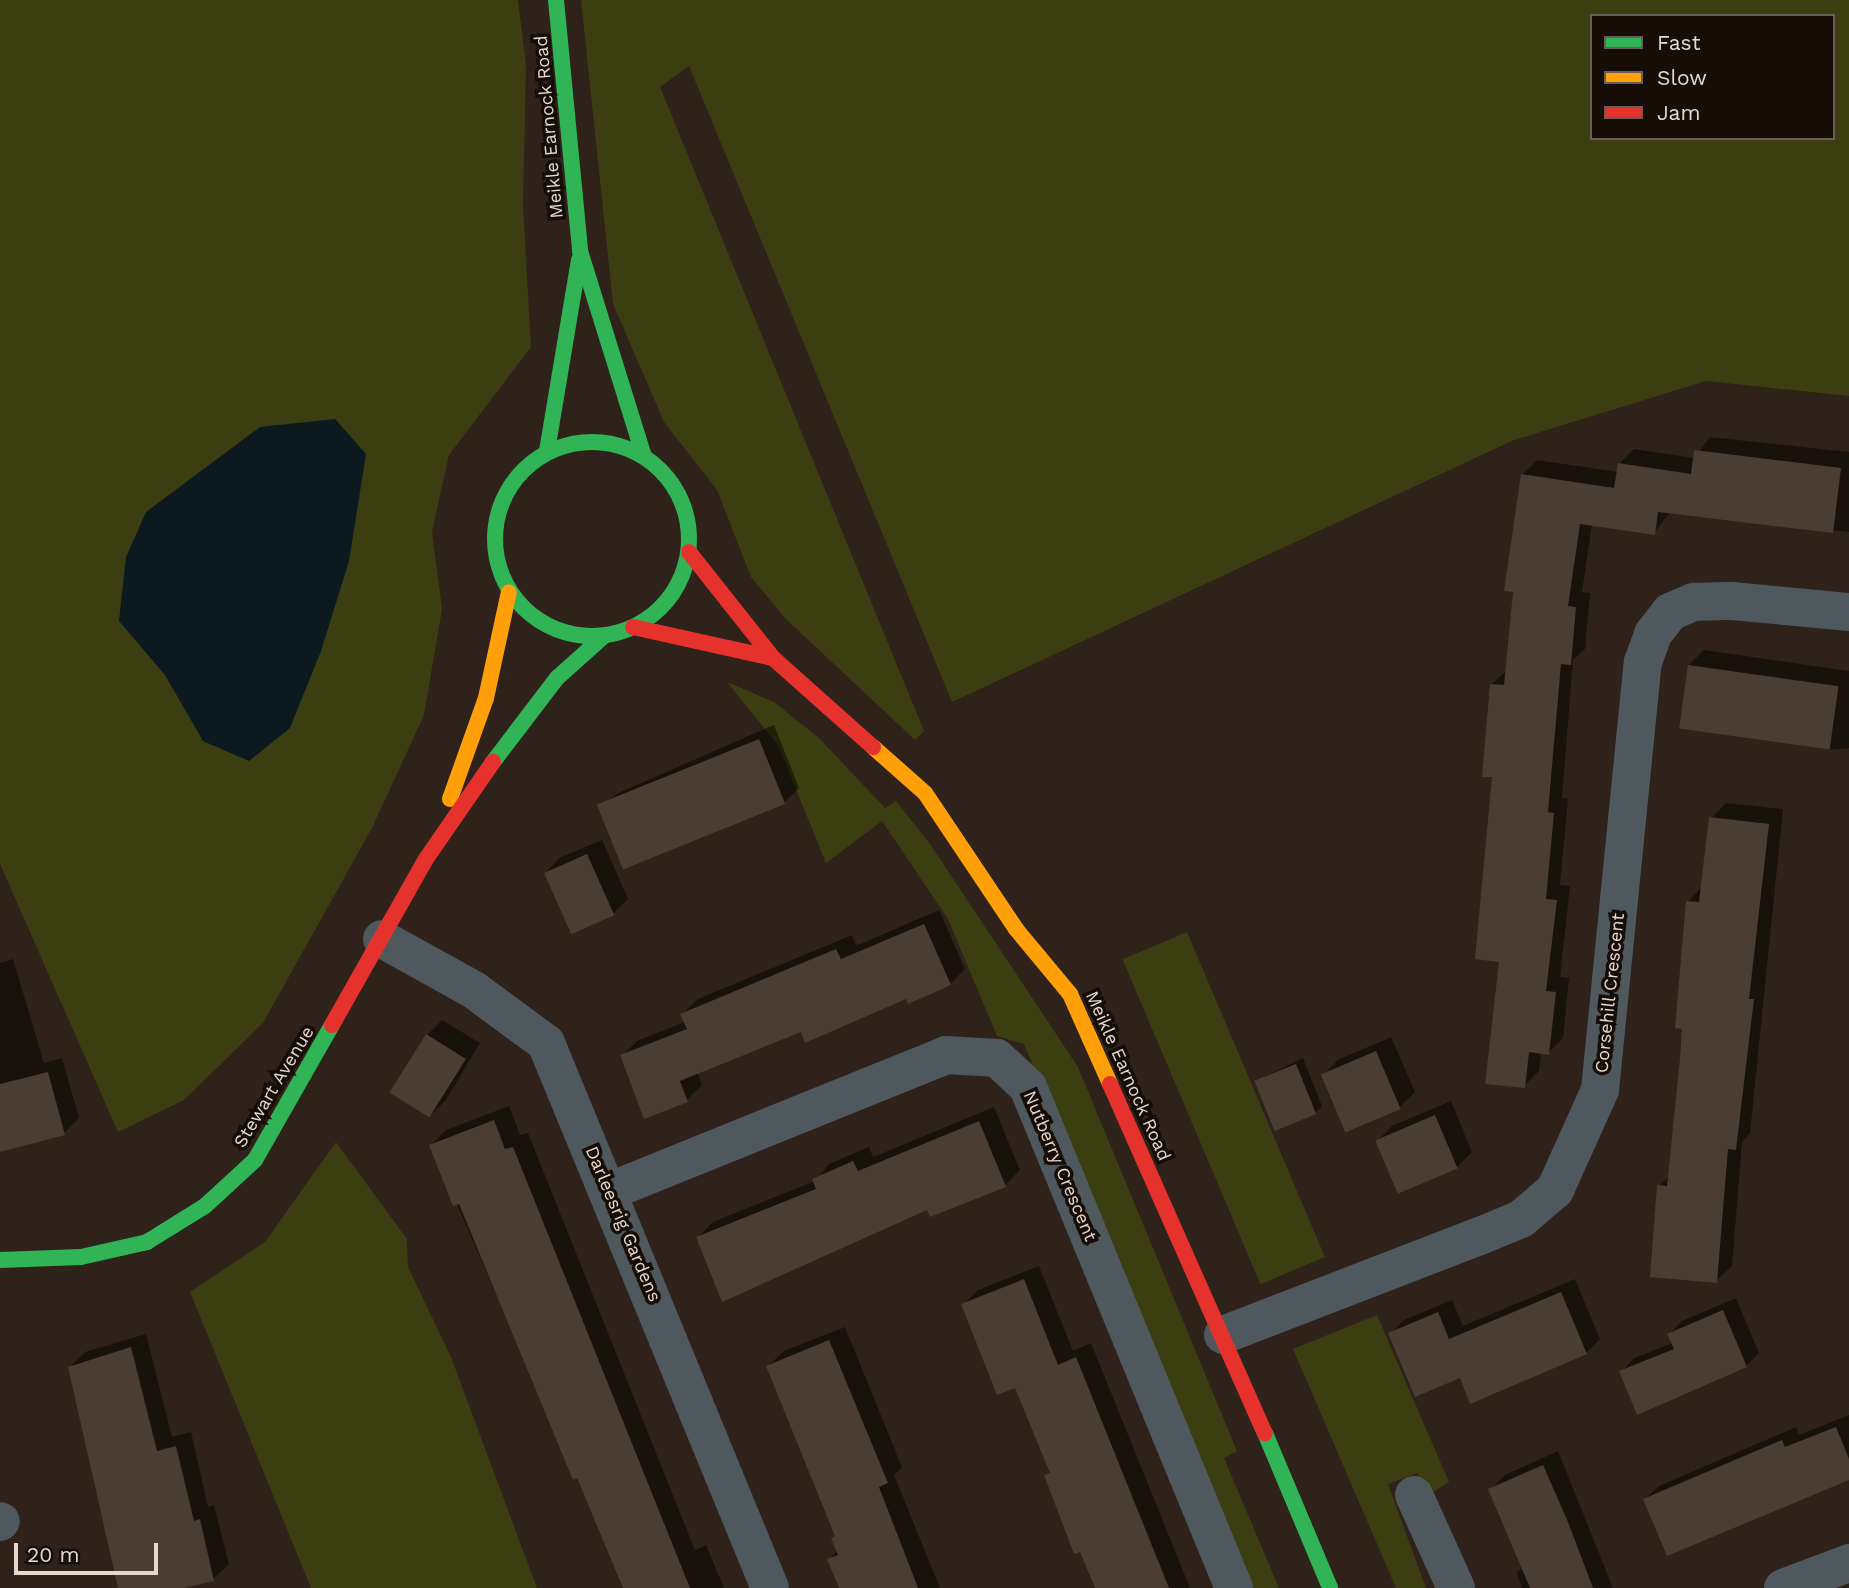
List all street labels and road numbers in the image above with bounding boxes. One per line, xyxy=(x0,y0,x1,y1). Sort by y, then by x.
street label: Meikle Earnock Road xyxy=(530,34,568,220)
street label: Corsehill Crescent xyxy=(1591,912,1629,1074)
street label: Meikle Earnock Road xyxy=(1081,988,1175,1164)
street label: Stewart Avenue xyxy=(229,1022,319,1152)
street label: Nutberry Crescent xyxy=(1018,1087,1102,1245)
street label: Darleesrig Gardens xyxy=(580,1143,666,1305)

